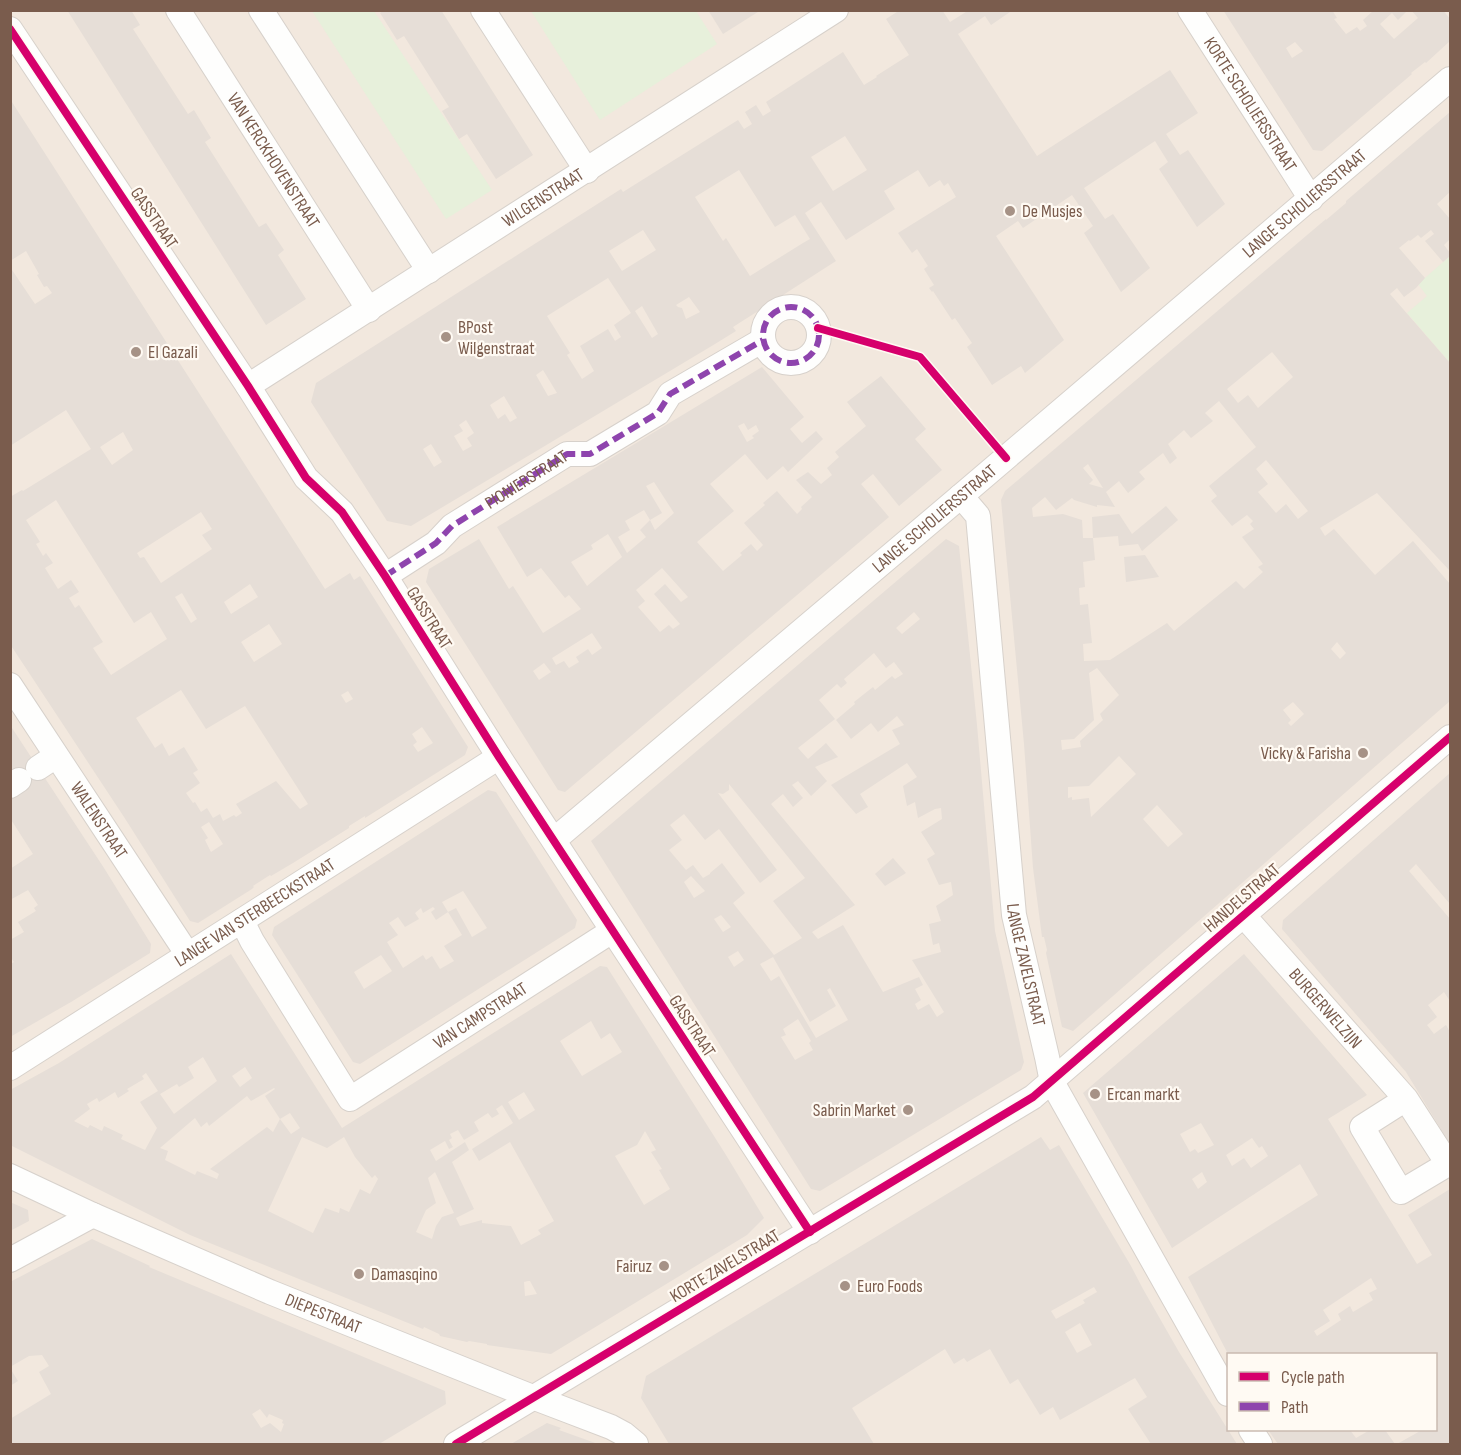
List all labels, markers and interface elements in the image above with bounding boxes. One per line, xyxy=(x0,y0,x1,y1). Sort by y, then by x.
street label: KORTE SCHOLIERSSTRAAT xyxy=(1200,33,1301,176)
street label: VAN KERCKHOVENSTRAAT xyxy=(223,89,324,232)
street label: LANGE SCHOLIERSSTRAAT xyxy=(1238,145,1371,262)
street label: WILGENSTRAAT xyxy=(498,164,588,231)
street label: GASSTRAAT xyxy=(126,183,182,253)
place label: De Musjes xyxy=(1022,201,1083,222)
marker: De Musjes xyxy=(1003,204,1017,218)
place label: BPost Wilgenstraat xyxy=(458,317,535,359)
marker: BPost Wilgenstraat xyxy=(439,330,453,344)
place label: El Gazali xyxy=(148,342,198,363)
marker: El Gazali xyxy=(129,345,143,359)
street label: PIONIERSTRAAT xyxy=(481,445,572,513)
street label: LANGE SCHOLIERSSTRAAT xyxy=(868,460,1001,577)
street label: GASSTRAAT xyxy=(402,583,456,653)
place label: Vicky & Farisha xyxy=(1261,743,1351,764)
marker: Vicky & Farisha xyxy=(1356,746,1370,760)
street label: WALENSTRAAT xyxy=(66,778,132,863)
street label: LANGE VAN STERBEECKSTRAAT xyxy=(171,854,339,971)
street label: HANDELSTRAAT xyxy=(1200,859,1284,937)
street label: LANGE ZAVELSTRAAT xyxy=(1003,903,1050,1028)
street label: BURGERWELZIJN xyxy=(1285,964,1366,1052)
street label: VAN CAMPSTRAAT xyxy=(429,978,531,1053)
street label: GASSTRAAT xyxy=(664,991,720,1061)
place label: Ercan markt xyxy=(1107,1084,1180,1105)
marker: Ercan markt xyxy=(1088,1087,1102,1101)
place label: Sabrin Market xyxy=(813,1100,897,1121)
marker: Sabrin Market xyxy=(901,1103,915,1117)
street label: KORTE ZAVELSTRAAT xyxy=(666,1225,784,1307)
place label: Fairuz xyxy=(616,1256,653,1277)
marker: Fairuz xyxy=(657,1259,671,1273)
place label: Damasqino xyxy=(371,1264,438,1285)
marker: Damasqino xyxy=(352,1267,366,1281)
place label: Euro Foods xyxy=(857,1276,923,1297)
marker: Euro Foods xyxy=(838,1279,852,1293)
street label: DIEPESTRAAT xyxy=(282,1289,364,1338)
legend xyxy=(1227,1353,1437,1431)
text: Cycle path xyxy=(1281,1367,1345,1388)
text: Path xyxy=(1281,1397,1309,1418)

